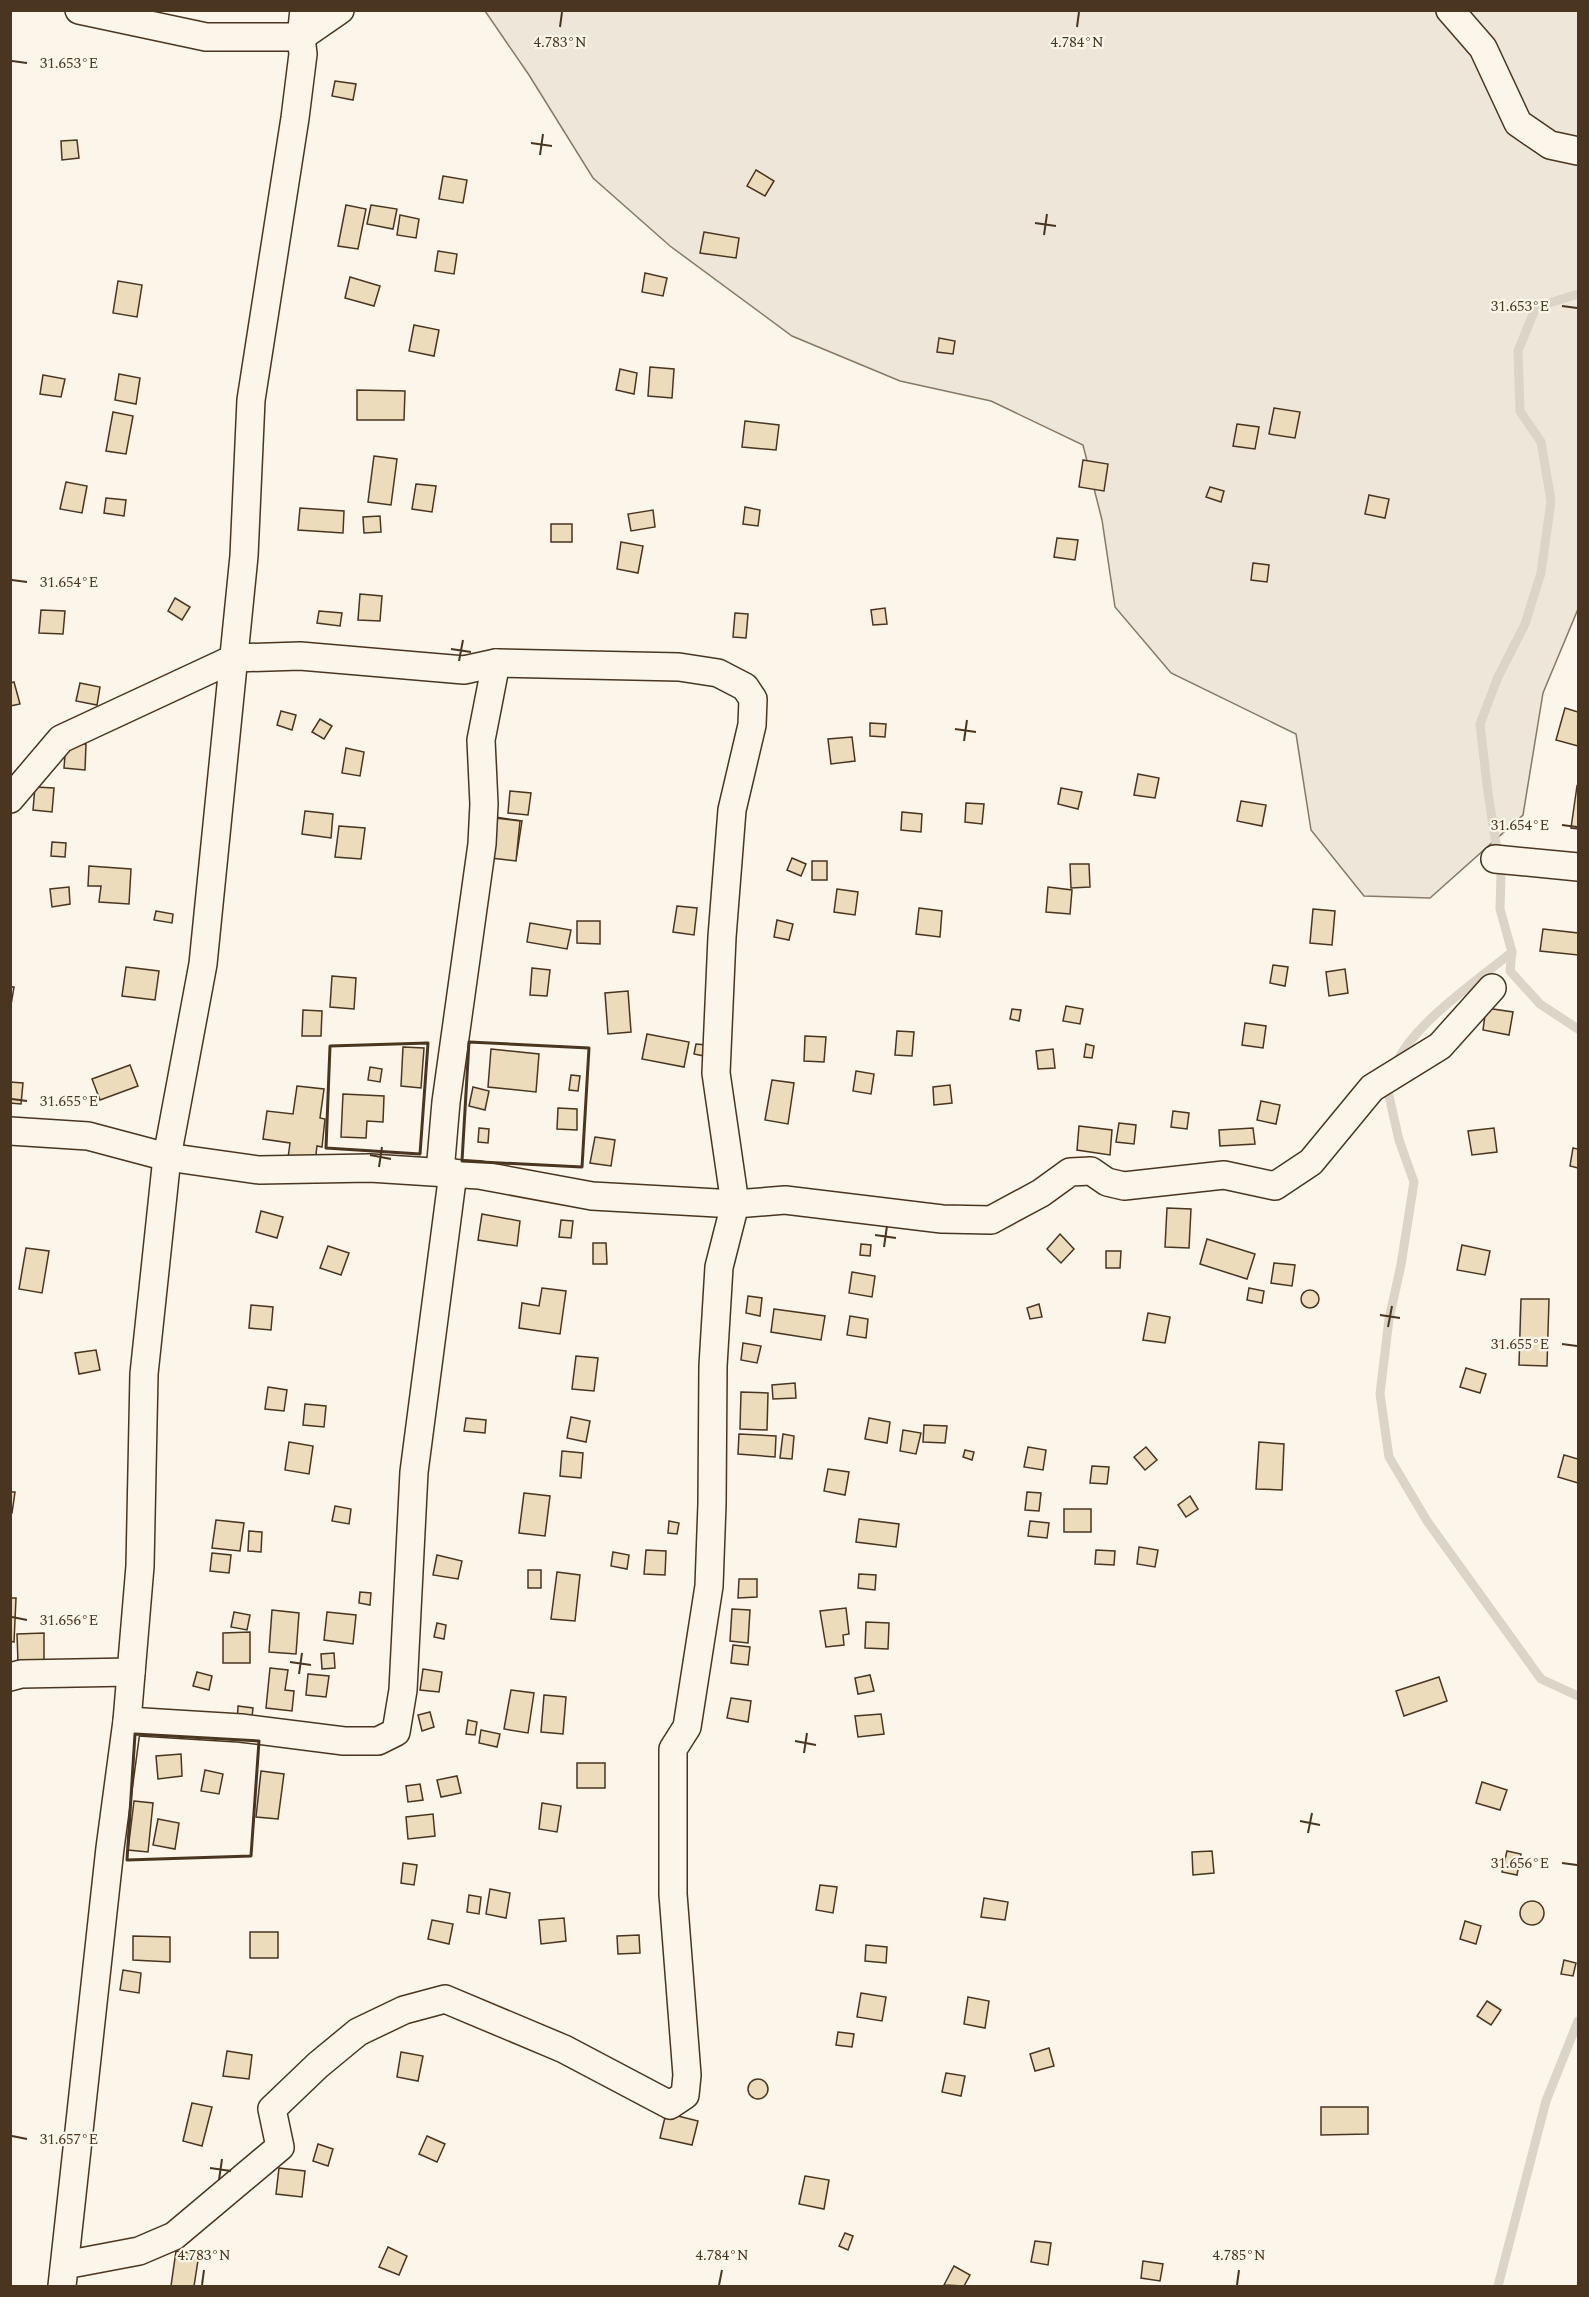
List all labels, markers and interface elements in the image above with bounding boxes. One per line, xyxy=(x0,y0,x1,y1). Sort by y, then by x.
text: 4.783°N xyxy=(533,31,587,54)
text: 4.784°N xyxy=(1050,31,1104,54)
text: 31.653°E xyxy=(40,52,98,75)
text: 31.653°E xyxy=(1491,295,1549,318)
text: 31.654°E xyxy=(40,571,98,594)
text: 31.654°E xyxy=(1491,814,1549,837)
text: 31.655°E xyxy=(40,1090,98,1113)
text: 31.655°E xyxy=(1491,1333,1549,1356)
text: 31.656°E xyxy=(40,1609,98,1632)
text: 31.656°E xyxy=(1491,1852,1549,1875)
text: 31.657°E xyxy=(40,2128,98,2151)
text: 4.783°N xyxy=(177,2244,231,2267)
text: 4.784°N xyxy=(695,2244,749,2267)
text: 4.785°N xyxy=(1212,2244,1266,2267)

